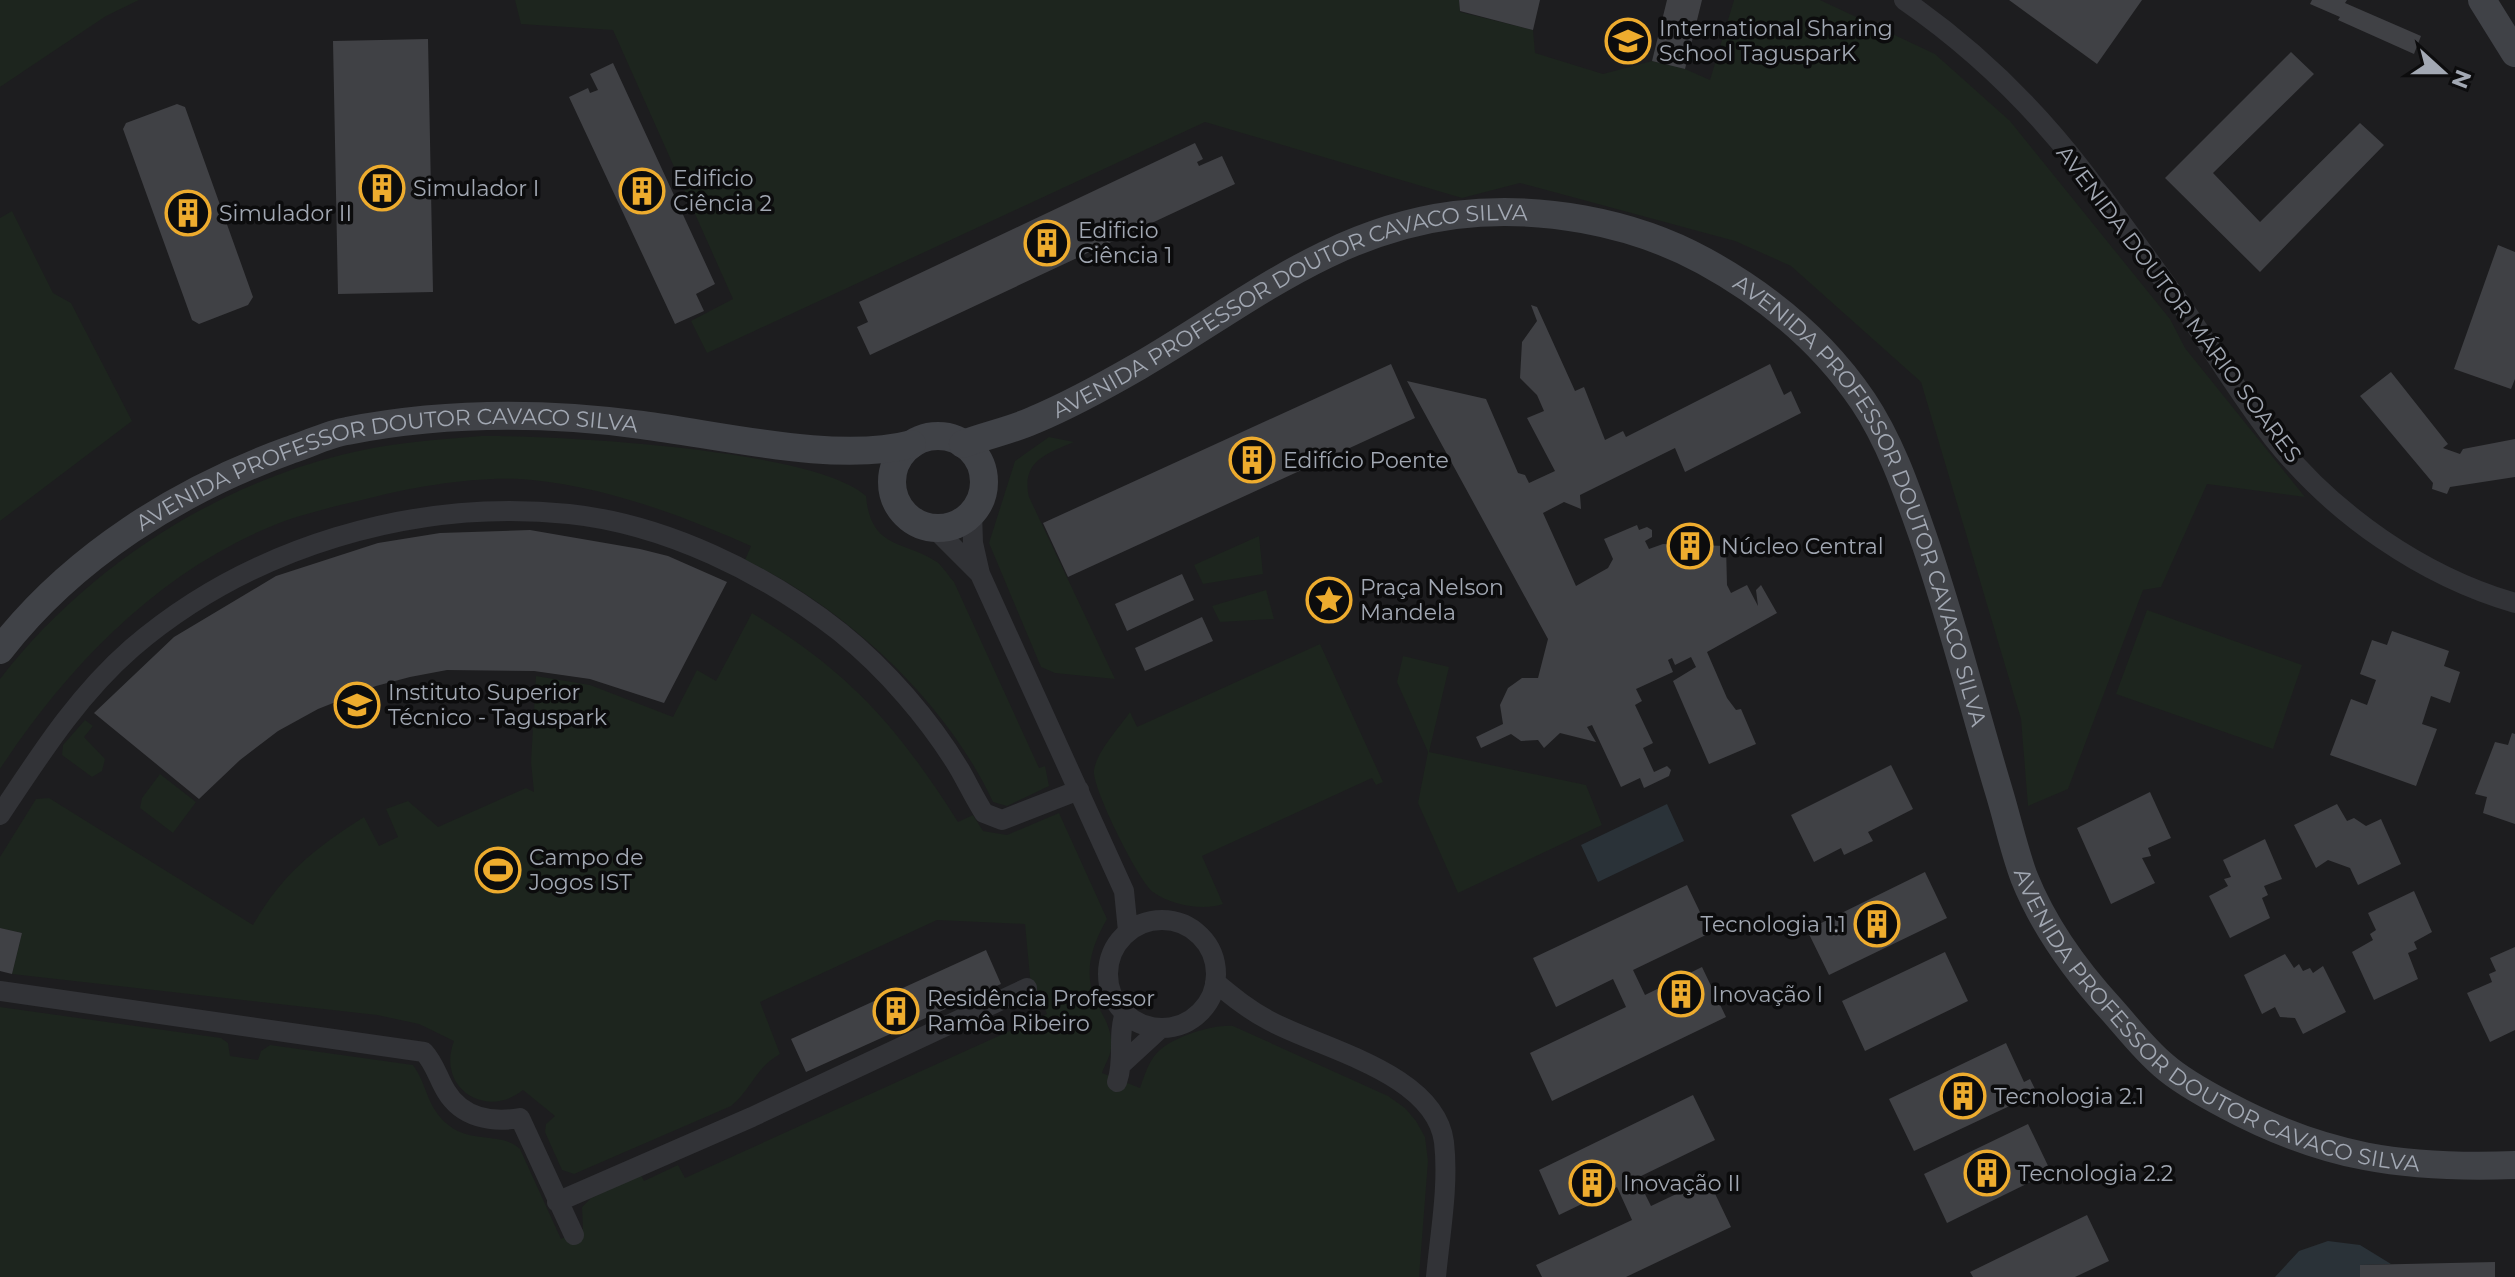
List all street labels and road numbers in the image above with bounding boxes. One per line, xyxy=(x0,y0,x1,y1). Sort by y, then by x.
street label: AVENIDA DOUTOR MÁRIO SOARES xyxy=(2051,140,2307,468)
street label: AVENIDA PROFESSOR DOUTOR CAVACO SILVA xyxy=(1048,199,1529,423)
street label: AVENIDA PROFESSOR DOUTOR CAVACO SILVA xyxy=(1729,269,1993,729)
street label: AVENIDA PROFESSOR DOUTOR CAVACO SILVA xyxy=(130,402,640,537)
street label: AVENIDA PROFESSOR DOUTOR CAVACO SILVA xyxy=(2008,864,2421,1177)

